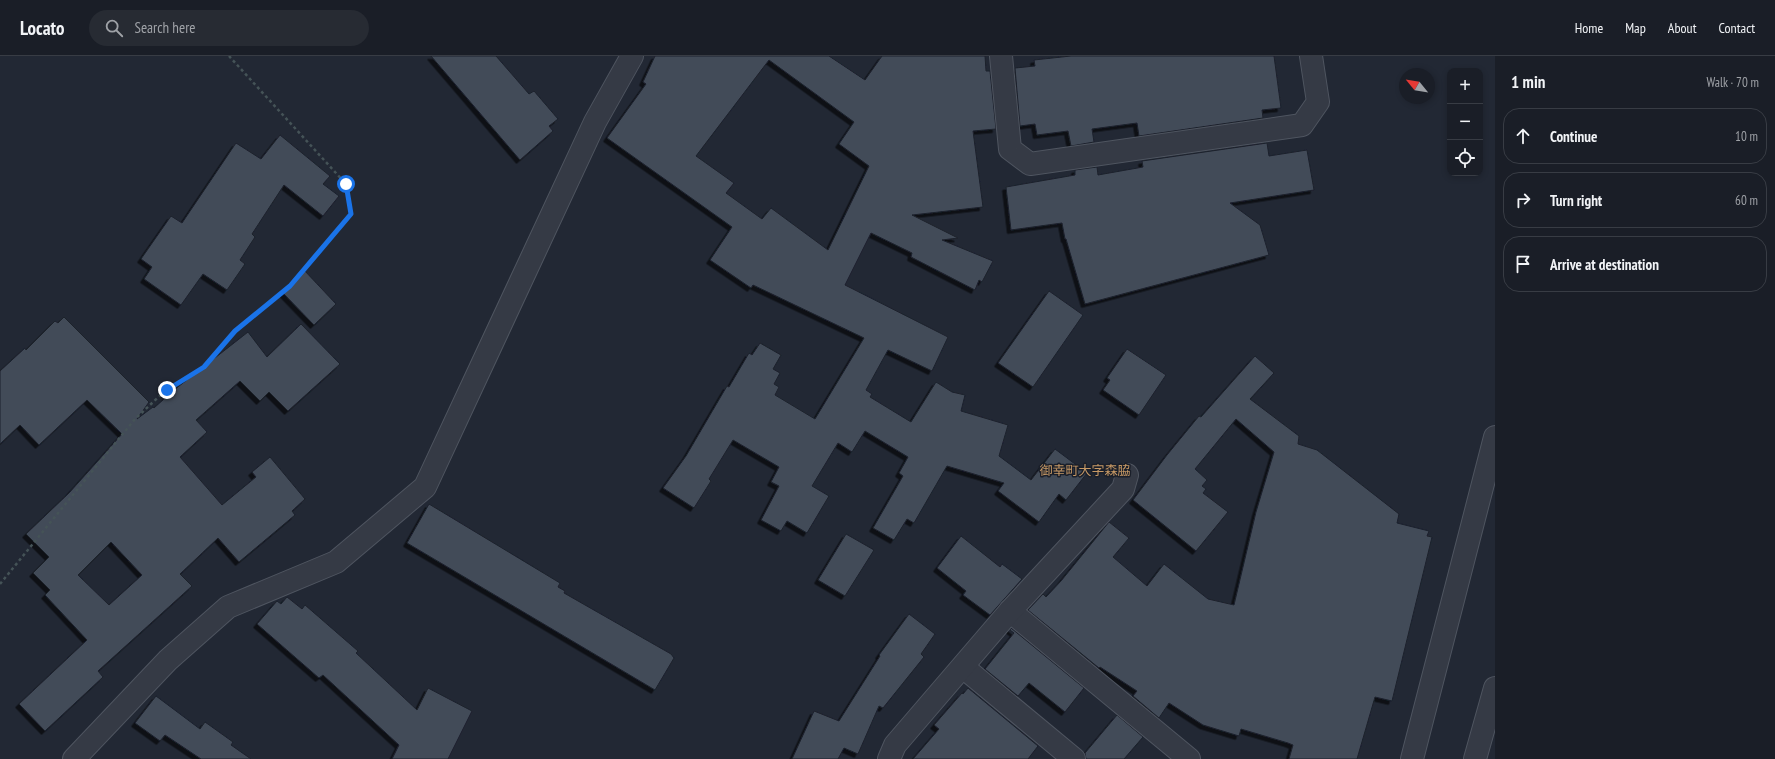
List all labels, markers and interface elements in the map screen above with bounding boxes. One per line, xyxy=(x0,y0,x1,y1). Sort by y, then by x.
search box xyxy=(89,10,369,46)
text: Locato xyxy=(20,16,65,40)
icon: search xyxy=(103,17,125,39)
text: Search here xyxy=(135,18,195,37)
text: Home xyxy=(1575,19,1603,37)
text: Map xyxy=(1625,19,1646,37)
text: About xyxy=(1668,19,1697,37)
text: Contact xyxy=(1719,19,1755,37)
north arrow xyxy=(1399,68,1435,104)
map controls xyxy=(1447,68,1483,176)
button: + xyxy=(1447,68,1483,104)
text: 1 min xyxy=(1511,71,1545,93)
text: Walk · 70 m xyxy=(1707,74,1759,91)
button: − xyxy=(1447,104,1483,140)
icon: ahead xyxy=(1512,125,1534,147)
text: Continue xyxy=(1550,127,1597,146)
text: 10 m xyxy=(1735,128,1758,145)
button: locate xyxy=(1447,140,1483,176)
route start xyxy=(337,175,355,193)
icon: right xyxy=(1512,189,1534,211)
text: Turn right xyxy=(1550,191,1602,210)
text: 60 m xyxy=(1735,192,1758,209)
icon: arrive xyxy=(1512,253,1534,275)
text: Arrive at destination xyxy=(1550,255,1659,274)
route end xyxy=(158,381,176,399)
district label: 御幸町大字森脇 xyxy=(1039,462,1131,479)

